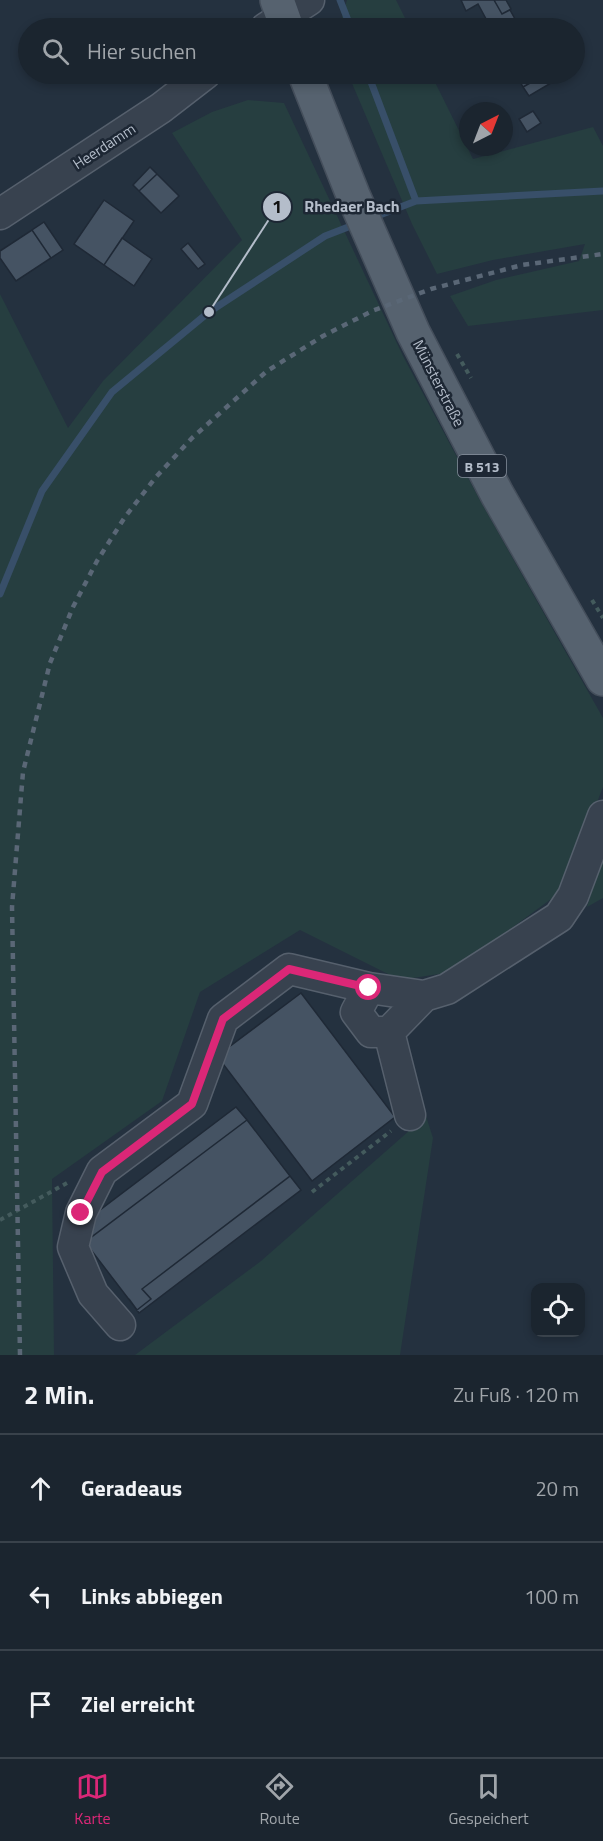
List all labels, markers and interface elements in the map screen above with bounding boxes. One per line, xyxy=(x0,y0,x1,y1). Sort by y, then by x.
search box xyxy=(18,18,585,84)
text: Hier suchen xyxy=(87,34,196,68)
icon: search xyxy=(39,35,72,68)
north arrow xyxy=(459,102,513,156)
street label: Heerdamm xyxy=(68,117,140,175)
callout: Rhedaer Bach xyxy=(262,190,411,224)
text: 1 xyxy=(272,193,282,220)
text: Rhedaer Bach xyxy=(304,194,400,218)
street label: Münsterstraße xyxy=(407,336,471,430)
road number: B 513 xyxy=(458,455,506,477)
route start xyxy=(355,974,381,1000)
route end xyxy=(67,1199,93,1225)
map controls xyxy=(531,1283,585,1337)
button: locate xyxy=(531,1283,585,1337)
text: 2 Min. xyxy=(24,1375,94,1414)
text: Zu Fuß · 120 m xyxy=(453,1379,579,1410)
text: Geradeaus xyxy=(81,1471,182,1505)
icon: ahead xyxy=(24,1472,57,1505)
text: 20 m xyxy=(535,1473,579,1504)
text: Links abbiegen xyxy=(81,1579,223,1613)
icon: left xyxy=(24,1580,57,1613)
text: 100 m xyxy=(524,1581,579,1612)
text: Ziel erreicht xyxy=(81,1687,195,1721)
icon: arrive xyxy=(24,1688,57,1721)
tab: Karte xyxy=(74,1770,111,1830)
tab: Route xyxy=(259,1770,300,1830)
tab: Gespeichert xyxy=(448,1770,529,1830)

